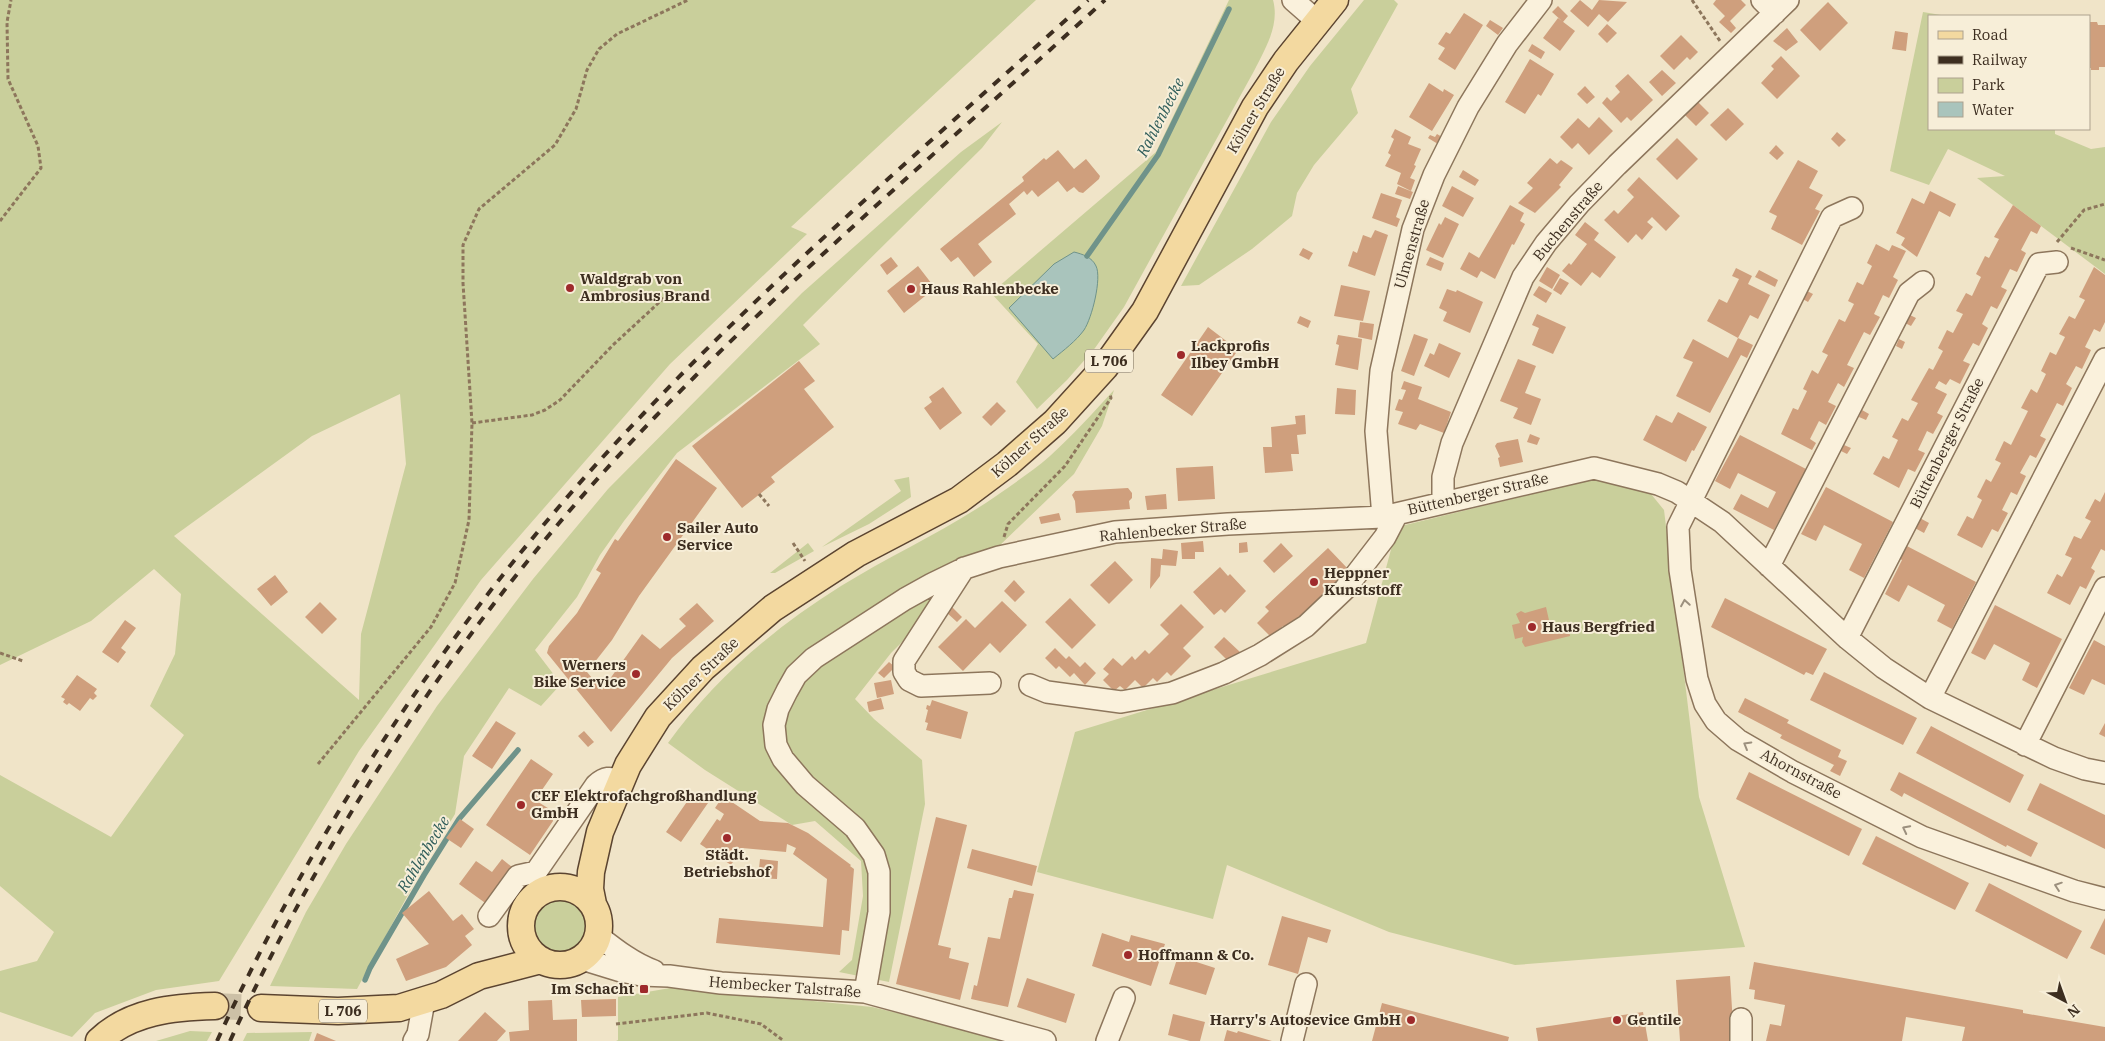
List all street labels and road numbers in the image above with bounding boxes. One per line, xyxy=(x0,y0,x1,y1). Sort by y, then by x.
street label: Kölner Straße xyxy=(1222,63,1289,156)
street label: Buchenstraße xyxy=(1529,177,1607,265)
street label: Ulmenstraße xyxy=(1390,197,1433,291)
road number: L 706 xyxy=(1085,350,1133,372)
street label: Büttenberger Straße xyxy=(1905,374,1988,511)
street label: Kölner Straße xyxy=(987,402,1072,481)
street label: Büttenberger Straße xyxy=(1406,468,1550,519)
street label: Rahlenbecker Straße xyxy=(1098,514,1247,545)
street label: Kölner Straße xyxy=(659,633,742,714)
street label: Ahornstraße xyxy=(1757,744,1845,803)
street label: Hembecker Talstraße xyxy=(708,972,862,1001)
road number: L 706 xyxy=(319,999,367,1022)

